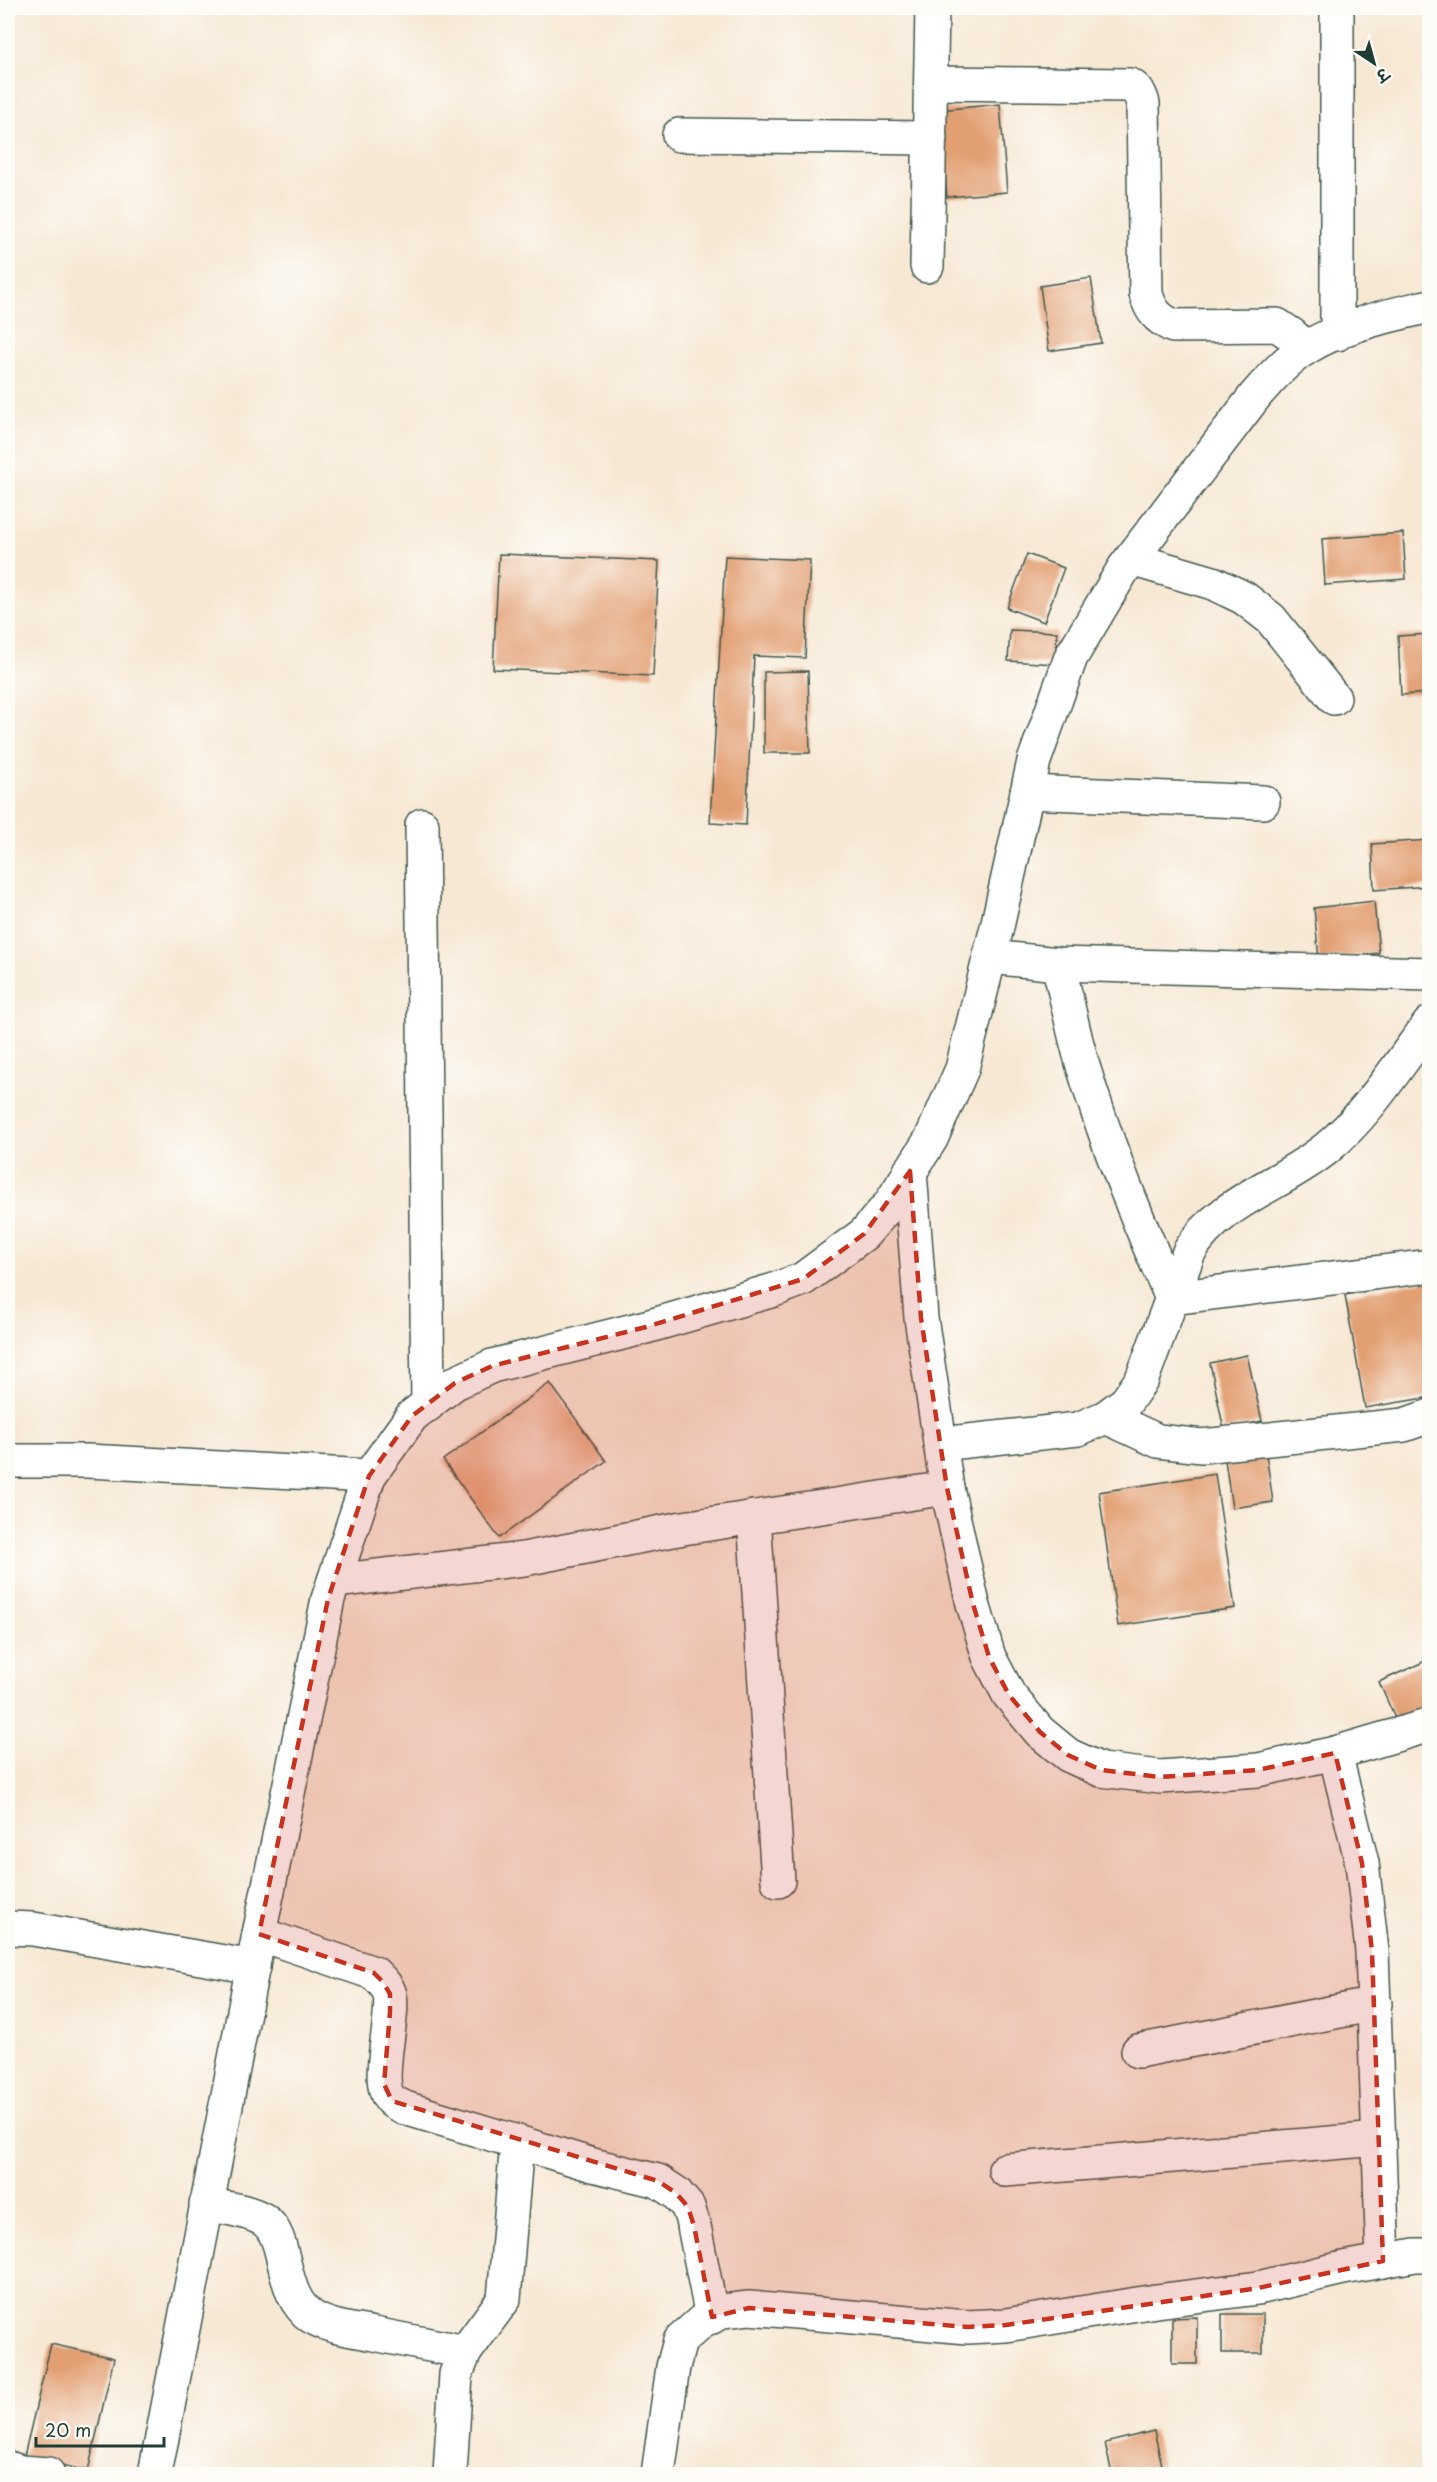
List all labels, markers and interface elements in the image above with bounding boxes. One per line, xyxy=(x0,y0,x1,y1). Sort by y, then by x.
north arrow xyxy=(1344,33,1404,93)
text: उ xyxy=(1371,62,1396,90)
scale bar xyxy=(36,2410,164,2448)
text: 20 m xyxy=(45,2416,91,2443)

